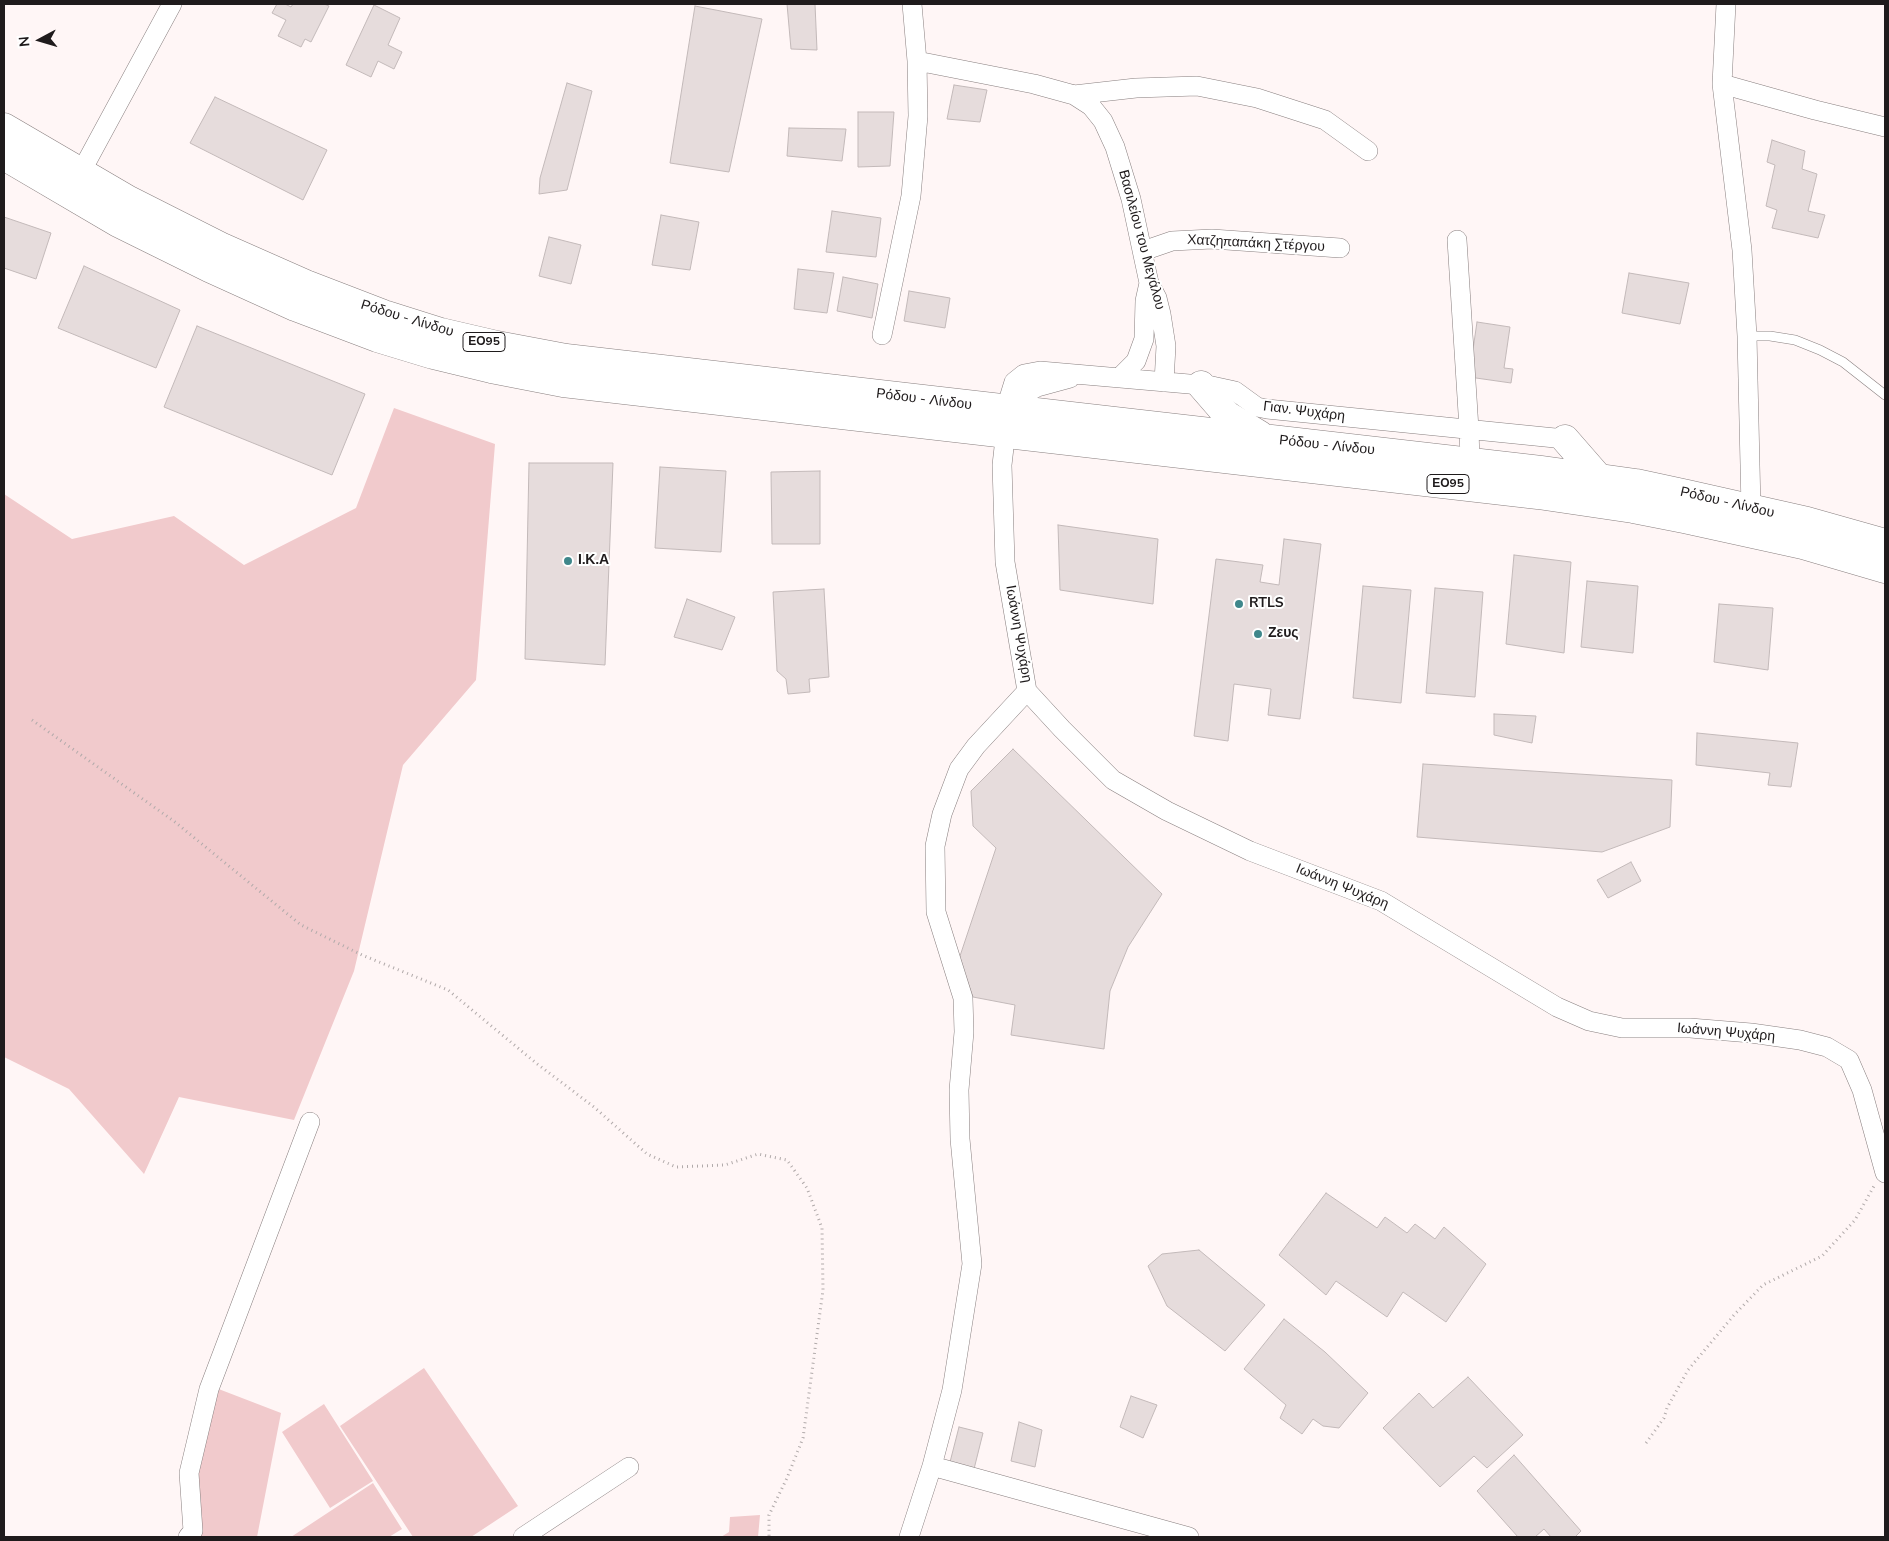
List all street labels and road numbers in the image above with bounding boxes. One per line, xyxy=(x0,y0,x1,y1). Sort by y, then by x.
street label: Βασιλείου του Μεγάλου xyxy=(1114,168,1168,312)
street label: Χατζηπαπάκη Στέργου xyxy=(1187,232,1325,256)
street label: Ρόδου - Λίνδου xyxy=(359,297,455,341)
road number: ΕΟ95 xyxy=(463,332,505,352)
street label: Ρόδου - Λίνδου xyxy=(875,386,973,414)
street label: Γιαν. Ψυχάρη xyxy=(1262,399,1346,425)
street label: Ρόδου - Λίνδου xyxy=(1278,433,1376,459)
road number: ΕΟ95 xyxy=(1427,474,1469,494)
street label: Ρόδου - Λίνδου xyxy=(1678,484,1776,522)
street label: Ιωάννη Ψυχάρη xyxy=(1001,584,1035,684)
street label: Ιωάννη Ψυχάρη xyxy=(1293,861,1391,913)
street label: Ιωάννη Ψυχάρη xyxy=(1676,1020,1776,1046)

